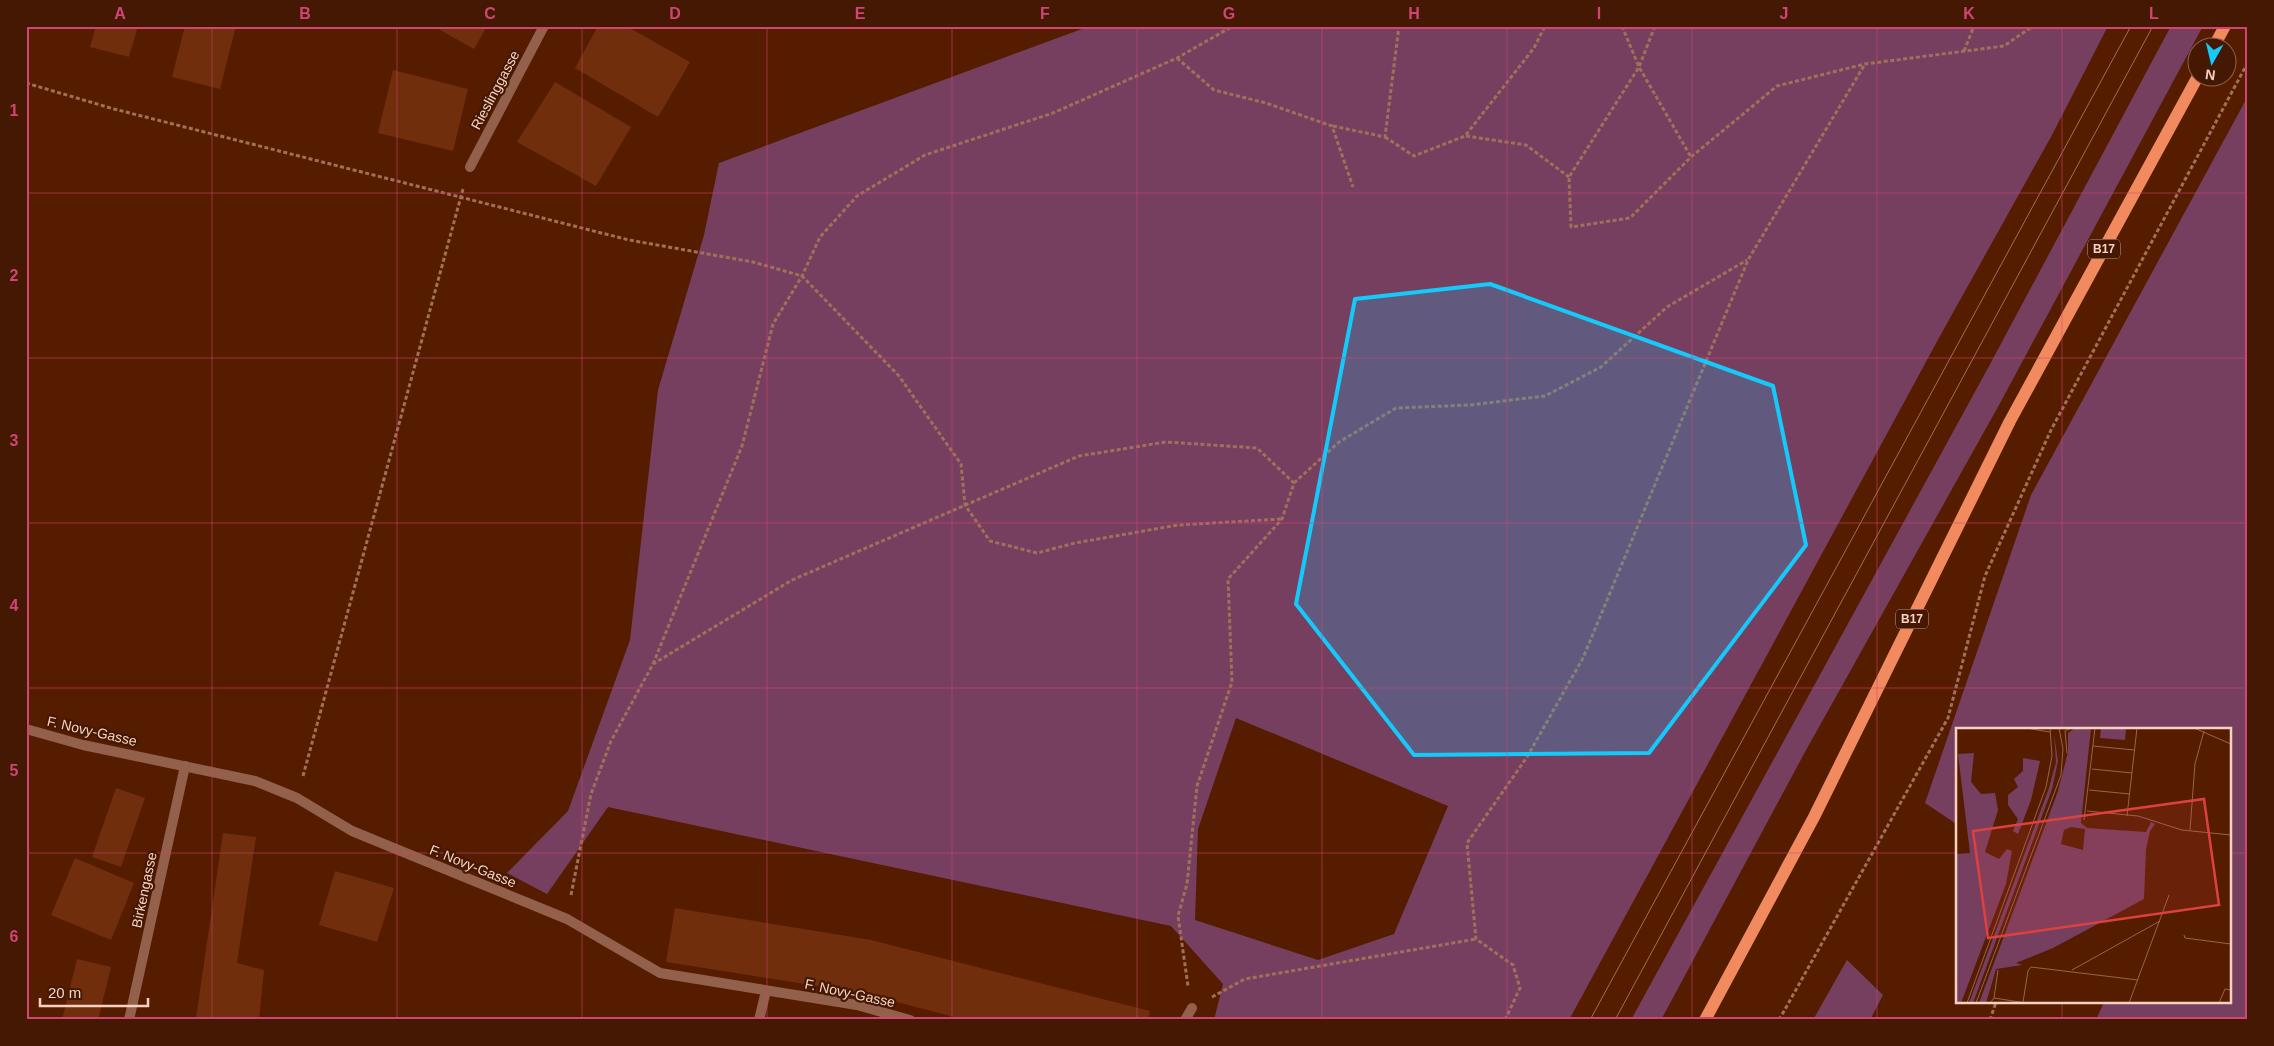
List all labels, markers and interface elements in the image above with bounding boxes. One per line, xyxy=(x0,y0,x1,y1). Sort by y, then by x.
text: A xyxy=(114,5,126,22)
text: B xyxy=(299,5,311,22)
text: C xyxy=(484,5,496,22)
text: D xyxy=(669,5,681,22)
text: E xyxy=(855,5,866,22)
text: F xyxy=(1040,5,1050,22)
text: G xyxy=(1223,5,1235,22)
text: H xyxy=(1408,5,1420,22)
text: I xyxy=(1597,5,1601,22)
text: J xyxy=(1780,5,1788,22)
text: K xyxy=(1963,5,1975,22)
text: L xyxy=(2149,5,2159,22)
north arrow xyxy=(2186,38,2236,88)
street label: Rieslinggasse xyxy=(467,48,523,132)
text: N xyxy=(2204,66,2216,84)
text: 1 xyxy=(10,102,19,119)
road number: B17 xyxy=(2088,240,2120,258)
text: 2 xyxy=(10,267,19,284)
text: 3 xyxy=(10,432,19,449)
text: 4 xyxy=(10,597,19,614)
road number: B17 xyxy=(1896,610,1928,628)
street label: F. Novy-Gasse xyxy=(45,713,139,749)
inset map xyxy=(1956,728,2232,1004)
text: 5 xyxy=(10,762,19,779)
street label: F. Novy-Gasse xyxy=(427,841,519,891)
street label: Birkengasse xyxy=(128,850,160,929)
text: 6 xyxy=(10,928,19,945)
scale bar xyxy=(40,976,148,1008)
street label: F. Novy-Gasse xyxy=(803,976,897,1010)
text: 20 m xyxy=(48,984,81,1001)

